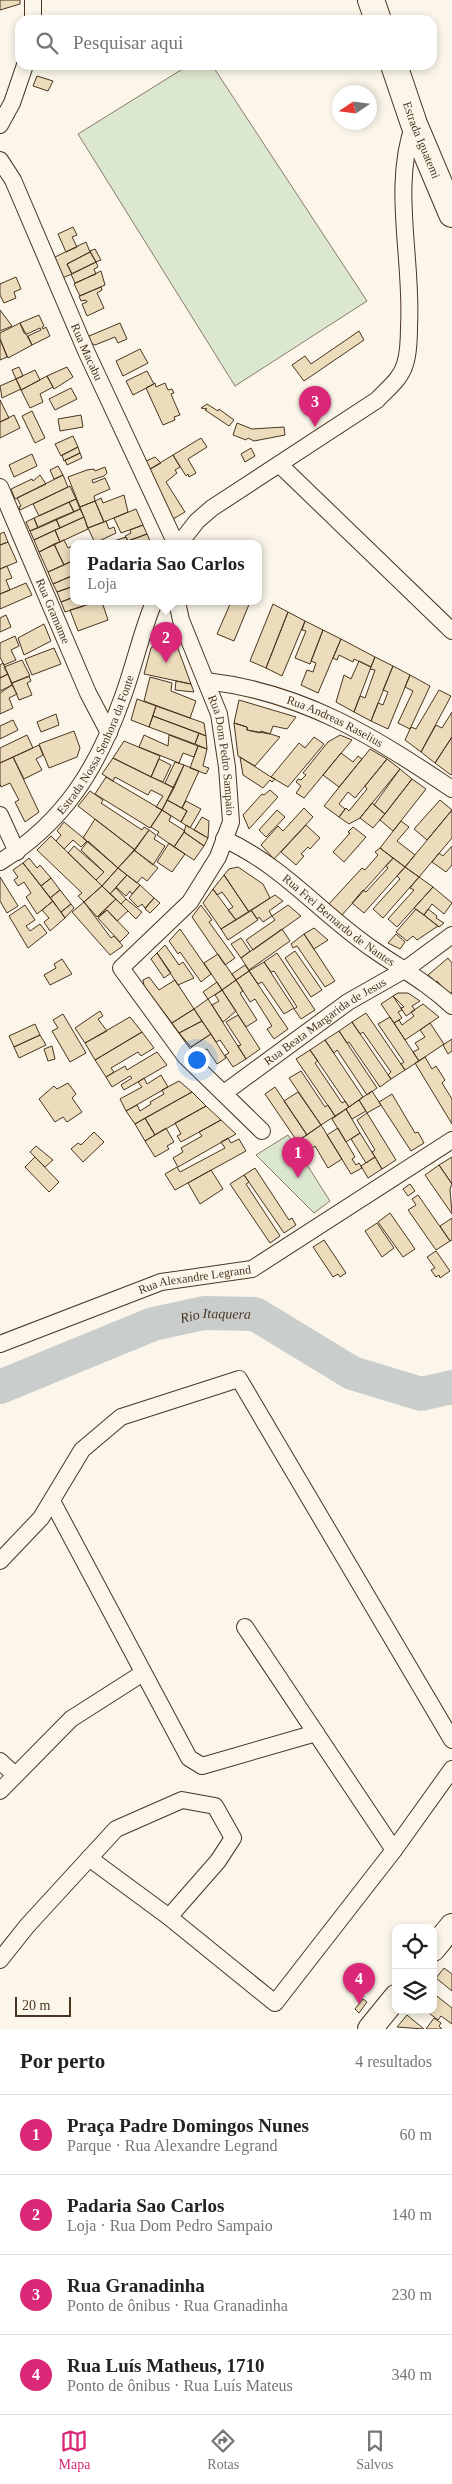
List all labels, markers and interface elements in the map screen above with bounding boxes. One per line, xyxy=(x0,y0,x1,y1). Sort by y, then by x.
search box xyxy=(15,15,437,70)
icon: search xyxy=(33,29,61,57)
text: Pesquisar aqui xyxy=(73,32,183,53)
north arrow xyxy=(332,85,377,130)
street label: Estrada Iguatemi xyxy=(400,100,443,181)
street label: Rua Macabu xyxy=(68,321,106,383)
pin: 3 xyxy=(299,386,331,427)
popup xyxy=(70,540,262,605)
text: Padaria Sao Carlos xyxy=(87,553,245,574)
text: Loja xyxy=(87,575,117,592)
street label: Rua Gramame xyxy=(33,576,73,646)
pin: 2 xyxy=(150,622,182,663)
street label: Estrada Nossa Senhora da Fonte xyxy=(54,673,137,817)
street label: Rua Dom Pedro Sampaio xyxy=(205,693,238,816)
street label: Rua Andreas Raselius xyxy=(285,693,386,750)
street label: Rua Frei Bernardo de Nantes xyxy=(280,871,398,969)
street label: Rua Beata Margarida de Jesus xyxy=(261,975,389,1068)
your location xyxy=(184,1047,210,1073)
pin: 1 xyxy=(282,1137,314,1178)
street label: Rua Alexandre Legrand xyxy=(136,1262,252,1297)
water label: Rio Itaquera xyxy=(178,1306,251,1326)
map controls xyxy=(392,1924,437,2014)
button: locate xyxy=(392,1924,437,1969)
pin: 4 xyxy=(343,1963,375,2004)
button: layers xyxy=(392,1969,437,2014)
scale bar xyxy=(15,1994,71,2017)
text: 20 m xyxy=(22,1998,50,2013)
text: Por perto xyxy=(20,2049,105,2073)
text: 4 resultados xyxy=(355,2053,432,2070)
text: Praça Padre Domingos Nunes xyxy=(67,2115,309,2136)
text: 1 xyxy=(32,2126,40,2143)
text: 60 m xyxy=(400,2126,432,2143)
text: Parque · Rua Alexandre Legrand xyxy=(67,2137,278,2154)
text: Padaria Sao Carlos xyxy=(67,2195,224,2216)
text: 2 xyxy=(32,2206,40,2223)
text: 140 m xyxy=(392,2206,432,2223)
text: Loja · Rua Dom Pedro Sampaio xyxy=(67,2217,273,2234)
text: Rua Granadinha xyxy=(67,2275,205,2296)
text: 3 xyxy=(32,2286,40,2303)
text: 230 m xyxy=(392,2286,432,2303)
text: Ponto de ônibus · Rua Granadinha xyxy=(67,2297,288,2314)
text: Rua Luís Matheus, 1710 xyxy=(67,2355,264,2376)
text: 4 xyxy=(32,2366,40,2383)
text: 340 m xyxy=(392,2366,432,2383)
text: Ponto de ônibus · Rua Luís Mateus xyxy=(67,2377,293,2394)
tab: Mapa xyxy=(58,2427,90,2473)
tab: Rotas xyxy=(207,2427,239,2473)
tab: Salvos xyxy=(356,2427,394,2473)

